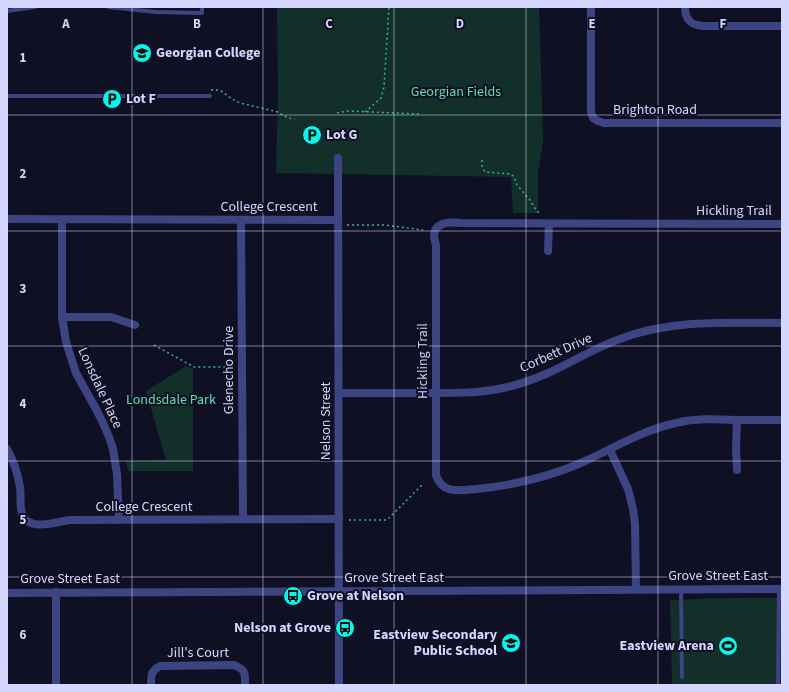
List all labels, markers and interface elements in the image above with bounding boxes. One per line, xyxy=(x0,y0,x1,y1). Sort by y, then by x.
text: A xyxy=(61,15,70,33)
text: B xyxy=(193,15,201,33)
text: C xyxy=(325,15,333,33)
text: D xyxy=(456,15,464,33)
text: E xyxy=(588,15,596,33)
text: F xyxy=(720,15,727,33)
school or university icon: Georgian College xyxy=(131,42,153,64)
place label: Georgian College xyxy=(156,43,260,63)
text: 1 xyxy=(20,49,27,67)
park label: Georgian Fields xyxy=(411,82,501,102)
parking icon: Lot F xyxy=(101,88,123,110)
place label: Lot F xyxy=(126,89,156,109)
street label: Brighton Road xyxy=(613,100,697,120)
parking icon: Lot G xyxy=(301,124,323,146)
place label: Lot G xyxy=(326,125,358,145)
text: 2 xyxy=(20,165,27,183)
street label: College Crescent xyxy=(220,197,318,217)
street label: Hickling Trail xyxy=(696,201,772,221)
text: 3 xyxy=(20,280,27,298)
street label: Hickling Trail xyxy=(413,323,433,399)
street label: Glenecho Drive xyxy=(219,326,239,414)
street label: Corbett Drive xyxy=(517,328,595,378)
street label: Lonsdale Place xyxy=(72,344,128,432)
street label: Nelson Street xyxy=(316,381,336,460)
park label: Londsdale Park xyxy=(126,390,216,410)
text: 4 xyxy=(20,395,27,413)
street label: College Crescent xyxy=(95,497,193,517)
text: 5 xyxy=(20,511,27,529)
street label: Grove Street East xyxy=(668,566,768,586)
street label: Grove Street East xyxy=(344,568,444,588)
street label: Grove Street East xyxy=(20,569,120,589)
bus stop icon: Grove at Nelson xyxy=(282,585,304,607)
place label: Grove at Nelson xyxy=(307,586,404,606)
bus stop icon: Nelson at Grove xyxy=(334,617,356,639)
place label: Nelson at Grove xyxy=(234,618,331,638)
place label: Eastview Secondary Public School xyxy=(373,625,498,661)
text: 6 xyxy=(20,626,27,644)
school or university icon: Eastview Secondary Public School xyxy=(500,632,522,654)
sports icon: Eastview Arena xyxy=(717,635,739,657)
place label: Eastview Arena xyxy=(620,636,714,656)
street label: Jill's Court xyxy=(167,643,229,663)

